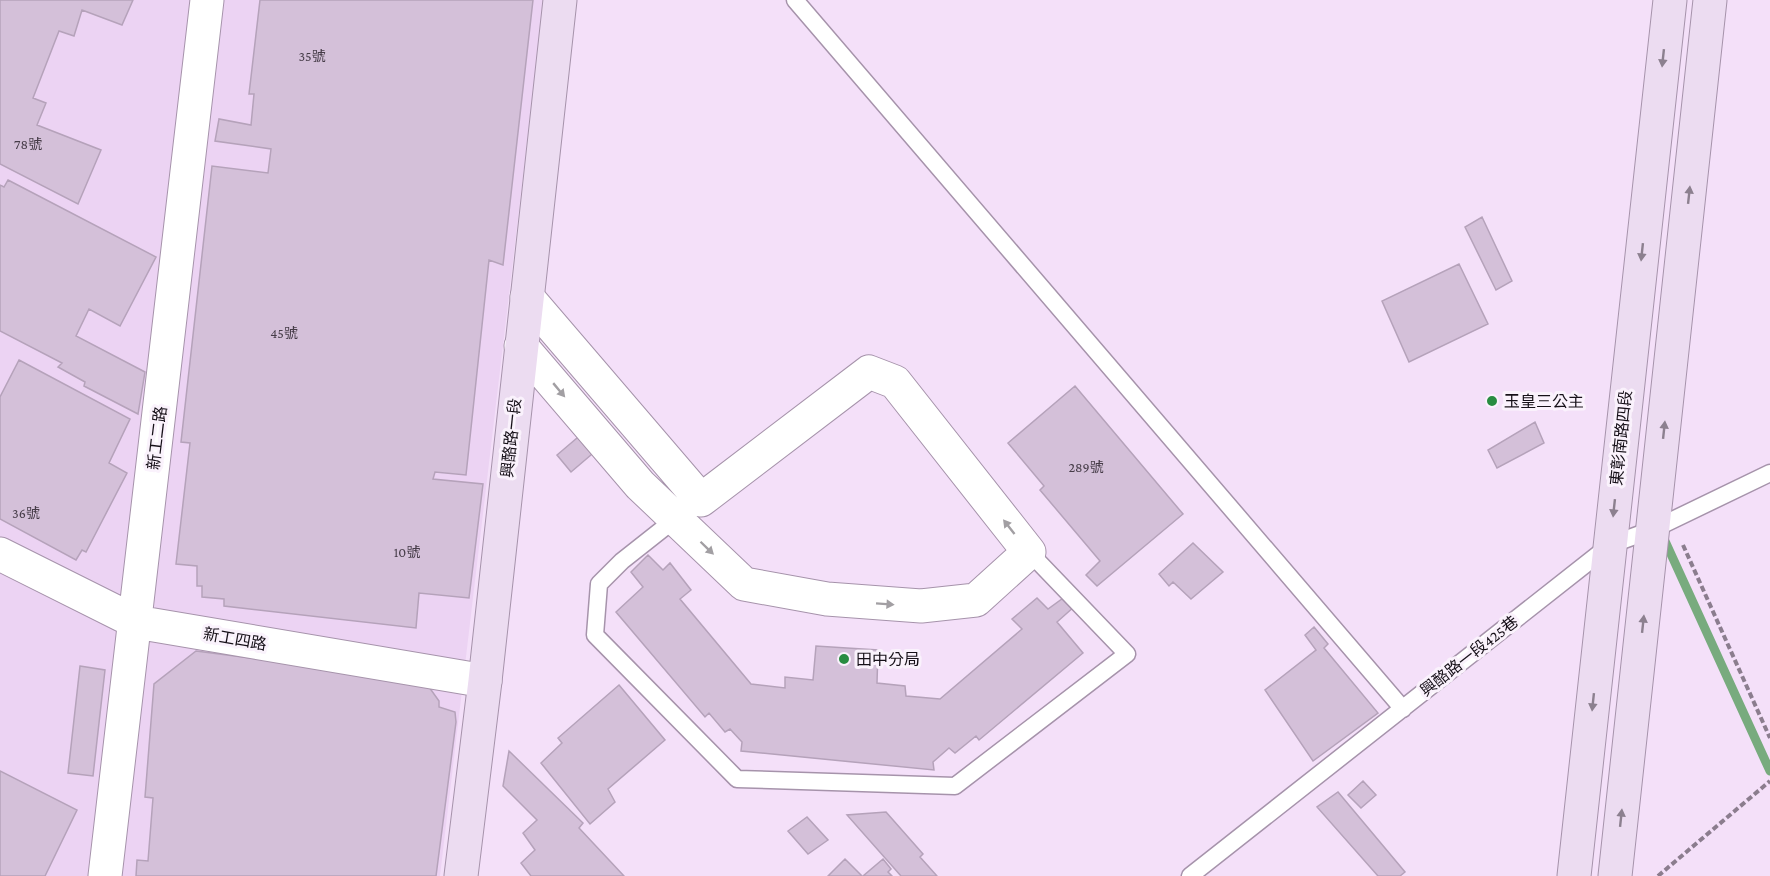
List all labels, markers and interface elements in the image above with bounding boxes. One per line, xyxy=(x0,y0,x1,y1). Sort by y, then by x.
house number: 35號 xyxy=(298,48,326,64)
one-way arrow xyxy=(1659,49,1668,68)
house number: 78號 xyxy=(14,136,42,152)
one-way arrow xyxy=(1684,185,1694,204)
one-way arrow xyxy=(1637,243,1647,262)
house number: 45號 xyxy=(270,325,298,341)
one-way arrow xyxy=(553,382,566,398)
street label: 東彰南路四段 xyxy=(1608,389,1634,487)
place label: 玉皇三公主 xyxy=(1504,393,1584,410)
marker: 玉皇三公主 xyxy=(1485,394,1499,408)
street label: 興酪路一段 xyxy=(498,397,524,479)
street label: 新工二路 xyxy=(145,405,169,471)
one-way arrow xyxy=(1659,421,1669,440)
house number: 289號 xyxy=(1068,459,1104,475)
one-way arrow xyxy=(1609,499,1619,518)
house number: 36號 xyxy=(12,505,40,521)
one-way arrow xyxy=(1004,519,1016,534)
one-way arrow xyxy=(699,540,713,554)
house number: 10號 xyxy=(394,544,420,560)
one-way arrow xyxy=(876,599,895,608)
street label: 興酪路一段425巷 xyxy=(1417,613,1521,699)
one-way arrow xyxy=(1638,615,1648,634)
street label: 新工四路 xyxy=(202,625,268,653)
place label: 田中分局 xyxy=(856,651,920,668)
marker: 田中分局 xyxy=(837,652,851,666)
one-way arrow xyxy=(1588,693,1597,712)
one-way arrow xyxy=(1617,808,1626,827)

